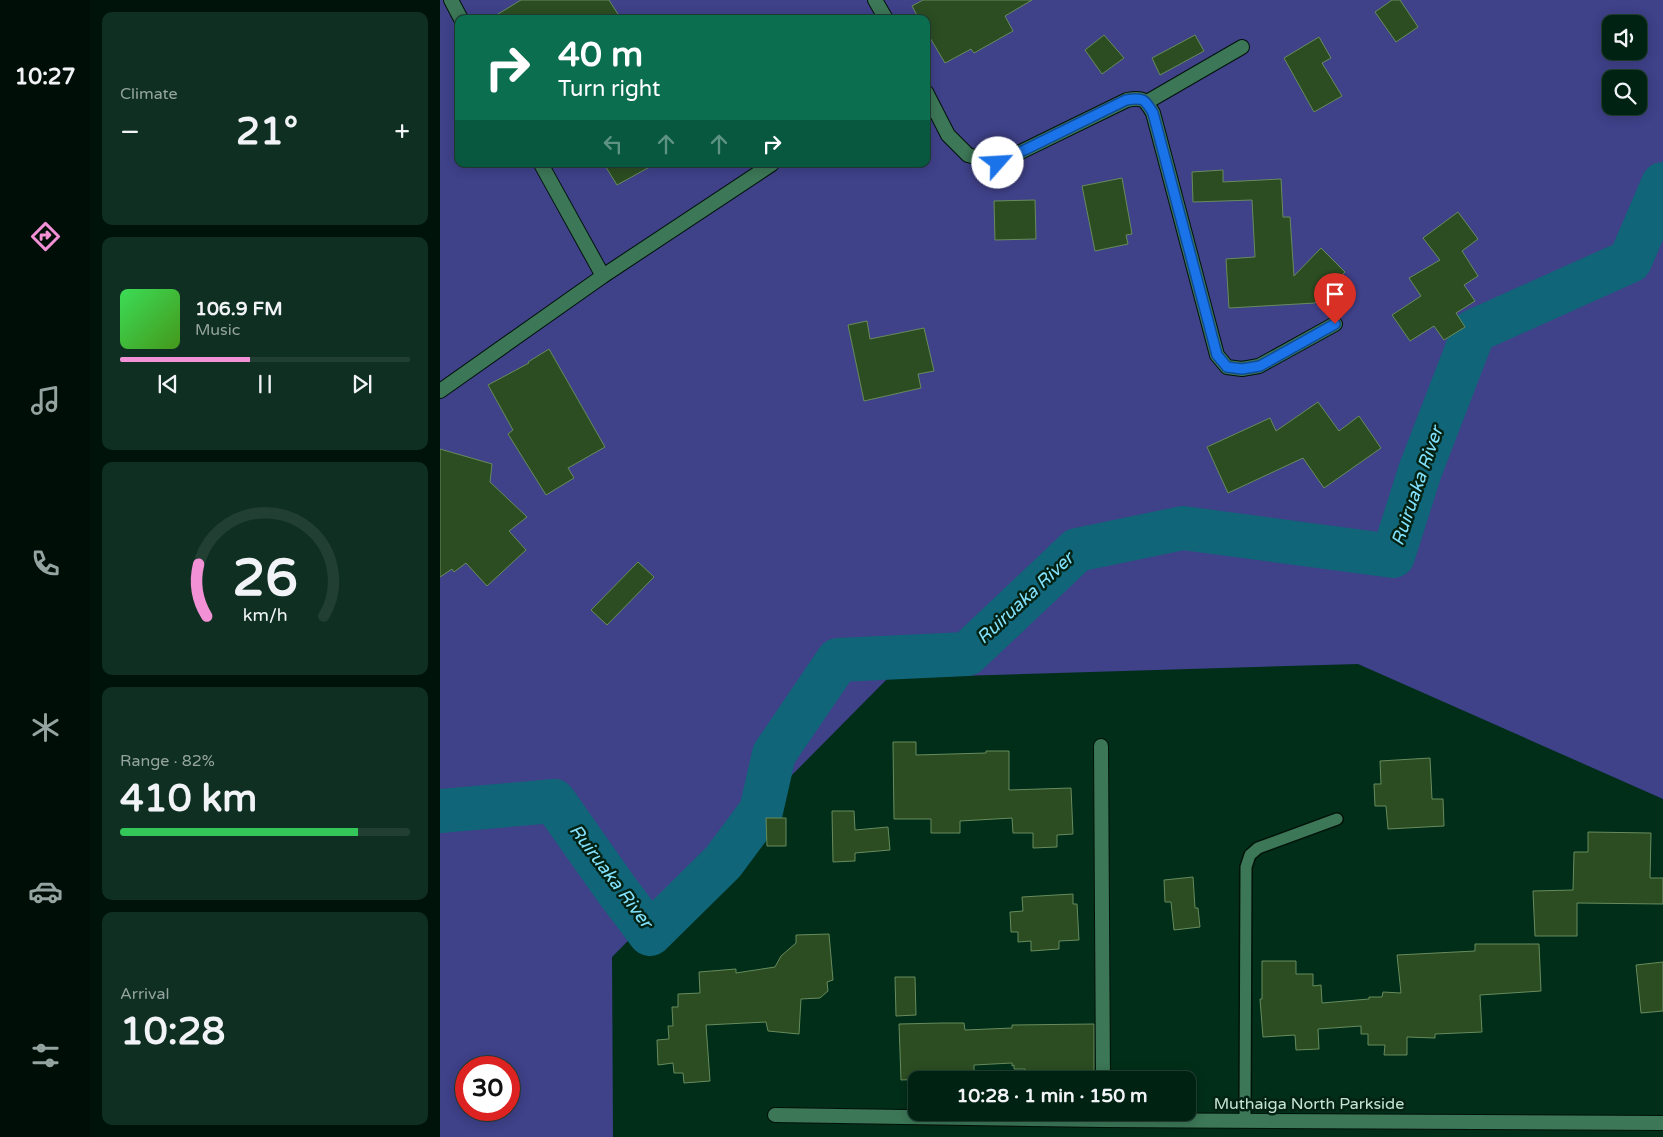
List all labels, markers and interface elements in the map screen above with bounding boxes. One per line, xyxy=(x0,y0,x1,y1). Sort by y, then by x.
map controls xyxy=(1602,15,1647,115)
button: sound xyxy=(1602,15,1647,60)
text: 40 m xyxy=(558,34,643,76)
icon: right xyxy=(475,35,540,100)
text: 10:27 xyxy=(15,64,75,90)
button: search xyxy=(1602,70,1647,115)
text: Turn right xyxy=(558,76,660,102)
text: Climate xyxy=(120,84,178,104)
text: 21° xyxy=(236,109,298,155)
text: − xyxy=(120,115,140,149)
text: + xyxy=(394,115,410,149)
icon: left xyxy=(599,130,627,158)
icon: ahead xyxy=(652,130,680,158)
icon: ahead xyxy=(705,130,733,158)
icon: right xyxy=(758,130,786,158)
position arrow xyxy=(971,136,1023,188)
icon: directions xyxy=(28,219,63,254)
pin xyxy=(1314,273,1356,324)
icon: arrive xyxy=(1321,280,1349,308)
text: 106.9 FM xyxy=(195,298,283,320)
text: Music xyxy=(195,320,240,340)
icon: previous xyxy=(154,370,182,398)
icon: pause xyxy=(251,370,279,398)
icon: next xyxy=(348,370,376,398)
icon: music xyxy=(28,383,63,418)
water label: Ruiruaka River xyxy=(1386,422,1448,548)
icon: phone xyxy=(28,546,63,581)
water label: Ruiruaka River xyxy=(972,546,1080,648)
text: 26 xyxy=(232,547,298,610)
text: km/h xyxy=(243,605,287,626)
icon: climate xyxy=(28,710,63,745)
text: Range · 82% xyxy=(120,751,215,771)
text: 410 km xyxy=(120,776,257,822)
water label: Ruiruaka River xyxy=(565,820,659,934)
icon: car xyxy=(28,874,63,909)
text: Arrival xyxy=(120,984,169,1004)
text: 10:28 xyxy=(120,1009,225,1055)
icon: filters xyxy=(28,1038,63,1073)
speed limit sign: 30 xyxy=(455,1056,520,1121)
text: 10:28 · 1 min · 150 m xyxy=(956,1085,1148,1107)
street label: Muthaiga North Parkside xyxy=(1214,1094,1404,1114)

